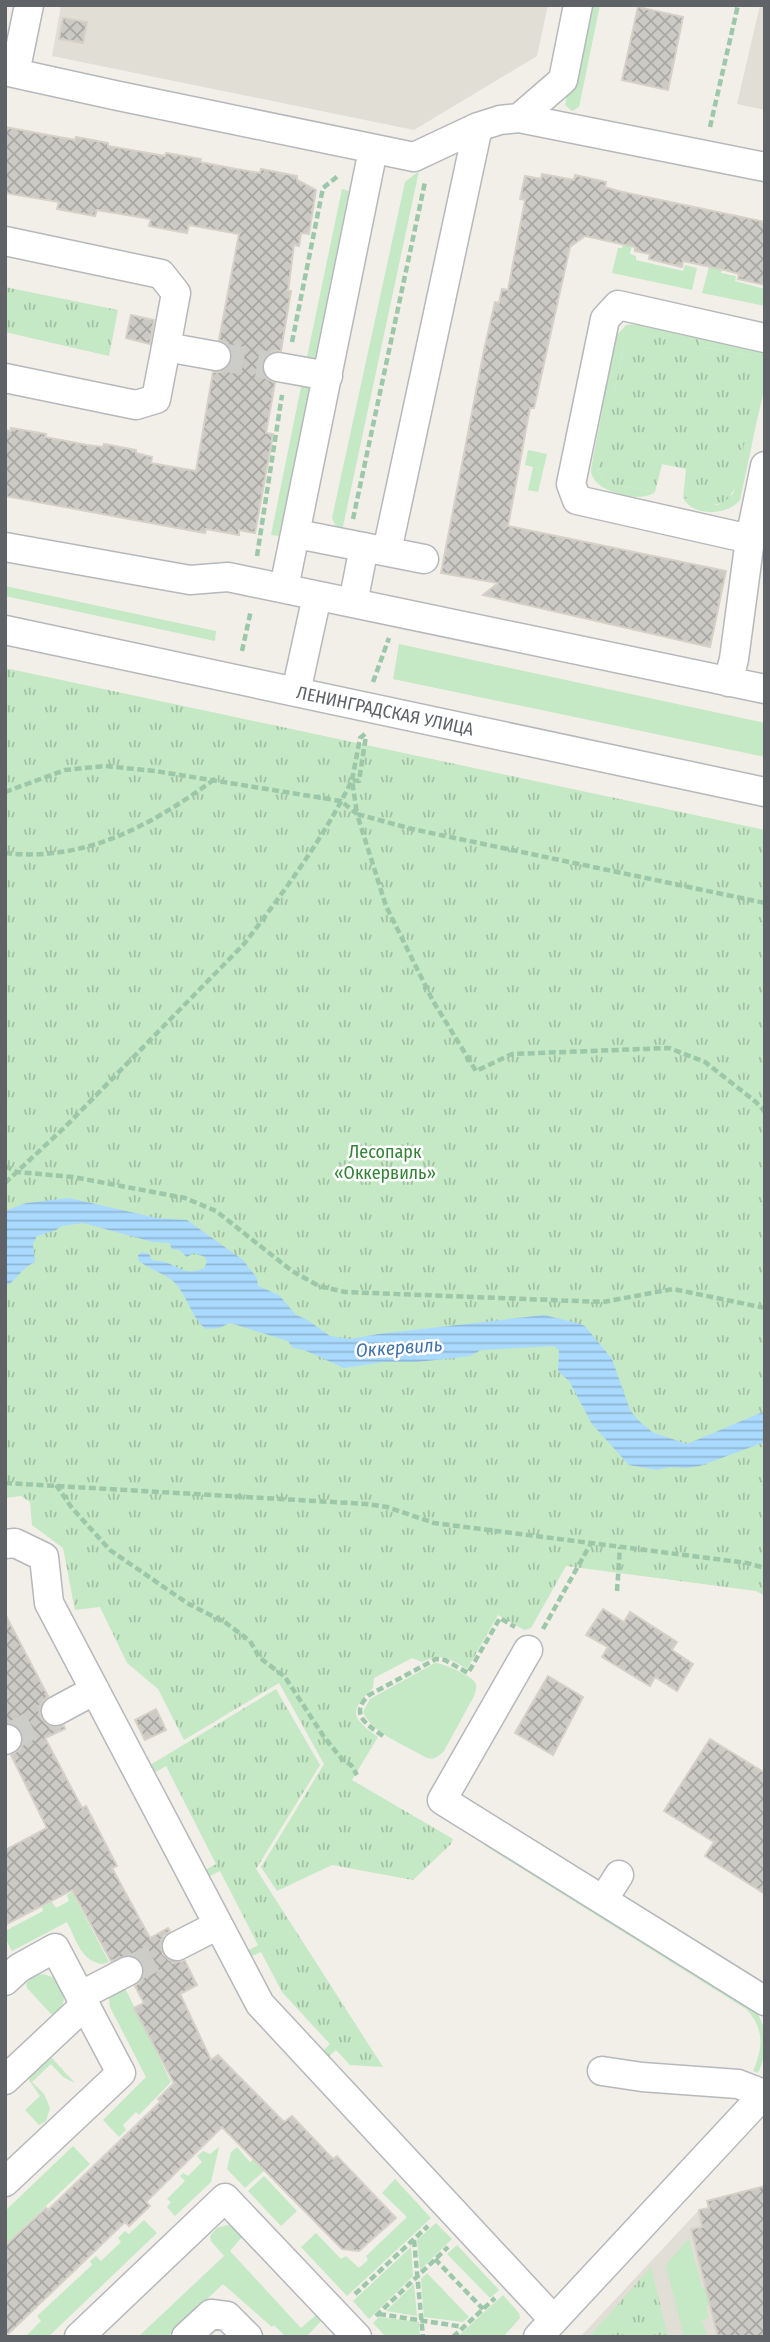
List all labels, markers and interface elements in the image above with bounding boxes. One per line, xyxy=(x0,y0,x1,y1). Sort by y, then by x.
street label: ЛЕНИНГРАДСКАЯ УЛИЦА xyxy=(294,681,476,741)
park label: Лесопарк «Оккервиль» xyxy=(334,1141,436,1184)
water label: Оккервиль xyxy=(355,1333,443,1362)

